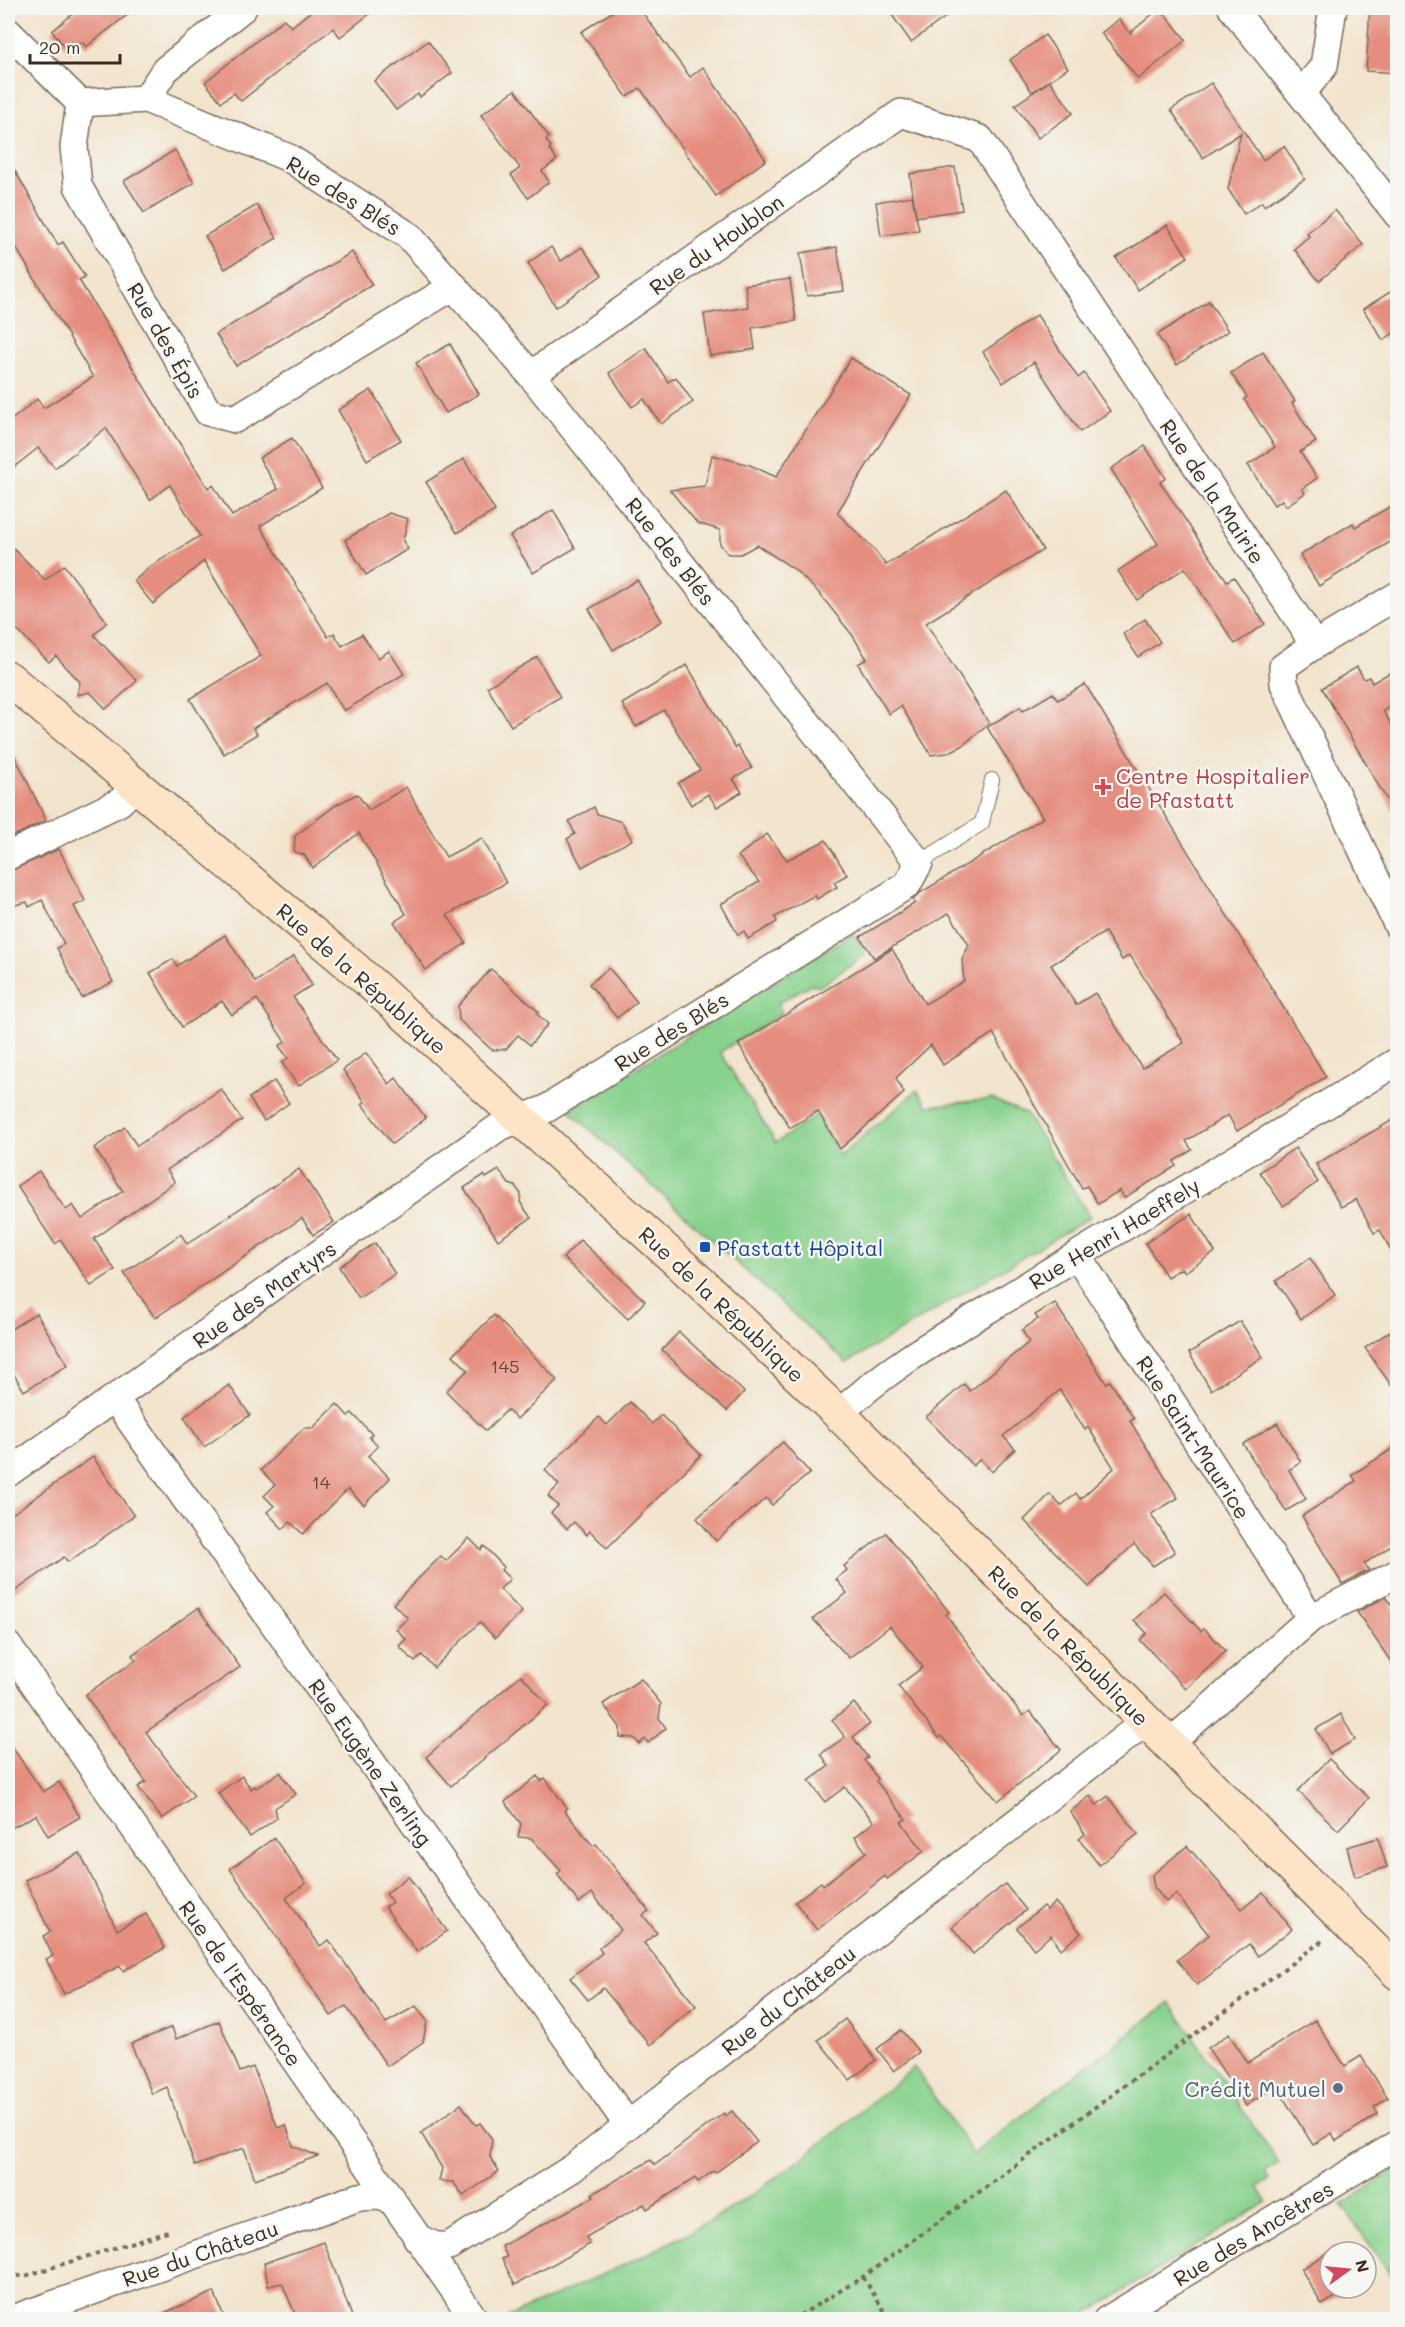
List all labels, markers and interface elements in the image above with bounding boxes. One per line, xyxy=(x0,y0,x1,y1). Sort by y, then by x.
scale bar xyxy=(30,27,120,65)
text: 20 m xyxy=(39,35,80,59)
street label: Rue des Blés xyxy=(282,149,406,241)
street label: Rue du Houblon xyxy=(644,188,788,300)
street label: Rue des Épis xyxy=(122,277,210,403)
street label: Rue de la Mairie xyxy=(1155,413,1271,569)
street label: Rue des Blés xyxy=(620,492,722,610)
place label: Centre Hospitalier de Pfastatt xyxy=(1116,762,1310,813)
marker: Centre Hospitalier de Pfastatt xyxy=(1094,778,1112,796)
street label: Rue de la République xyxy=(271,897,453,1059)
street label: Rue des Blés xyxy=(609,985,733,1077)
street label: Rue Henri Haeffely xyxy=(1024,1171,1204,1295)
street label: Rue de la République xyxy=(634,1220,810,1388)
street label: Rue des Martyrs xyxy=(187,1234,341,1354)
place label: Pfastatt Hôpital xyxy=(717,1234,883,1261)
marker: Pfastatt Hôpital xyxy=(698,1240,712,1254)
street label: Rue Saint-Maurice xyxy=(1131,1350,1257,1524)
house number: 145 xyxy=(490,1354,520,1378)
house number: 14 xyxy=(312,1470,331,1494)
street label: Rue de la République xyxy=(983,1559,1155,1731)
street label: Rue Eugène Zerling xyxy=(303,1673,439,1851)
street label: Rue de l'Espérance xyxy=(174,1895,308,2071)
street label: Rue du Château xyxy=(715,1939,861,2061)
place label: Crédit Mutuel xyxy=(1185,2075,1326,2102)
marker: Crédit Mutuel xyxy=(1331,2081,1345,2095)
street label: Rue des Ancêtres xyxy=(1168,2174,1338,2292)
street label: Rue du Château xyxy=(119,2214,281,2292)
north arrow xyxy=(1318,2240,1378,2300)
text: N xyxy=(1351,2257,1375,2275)

